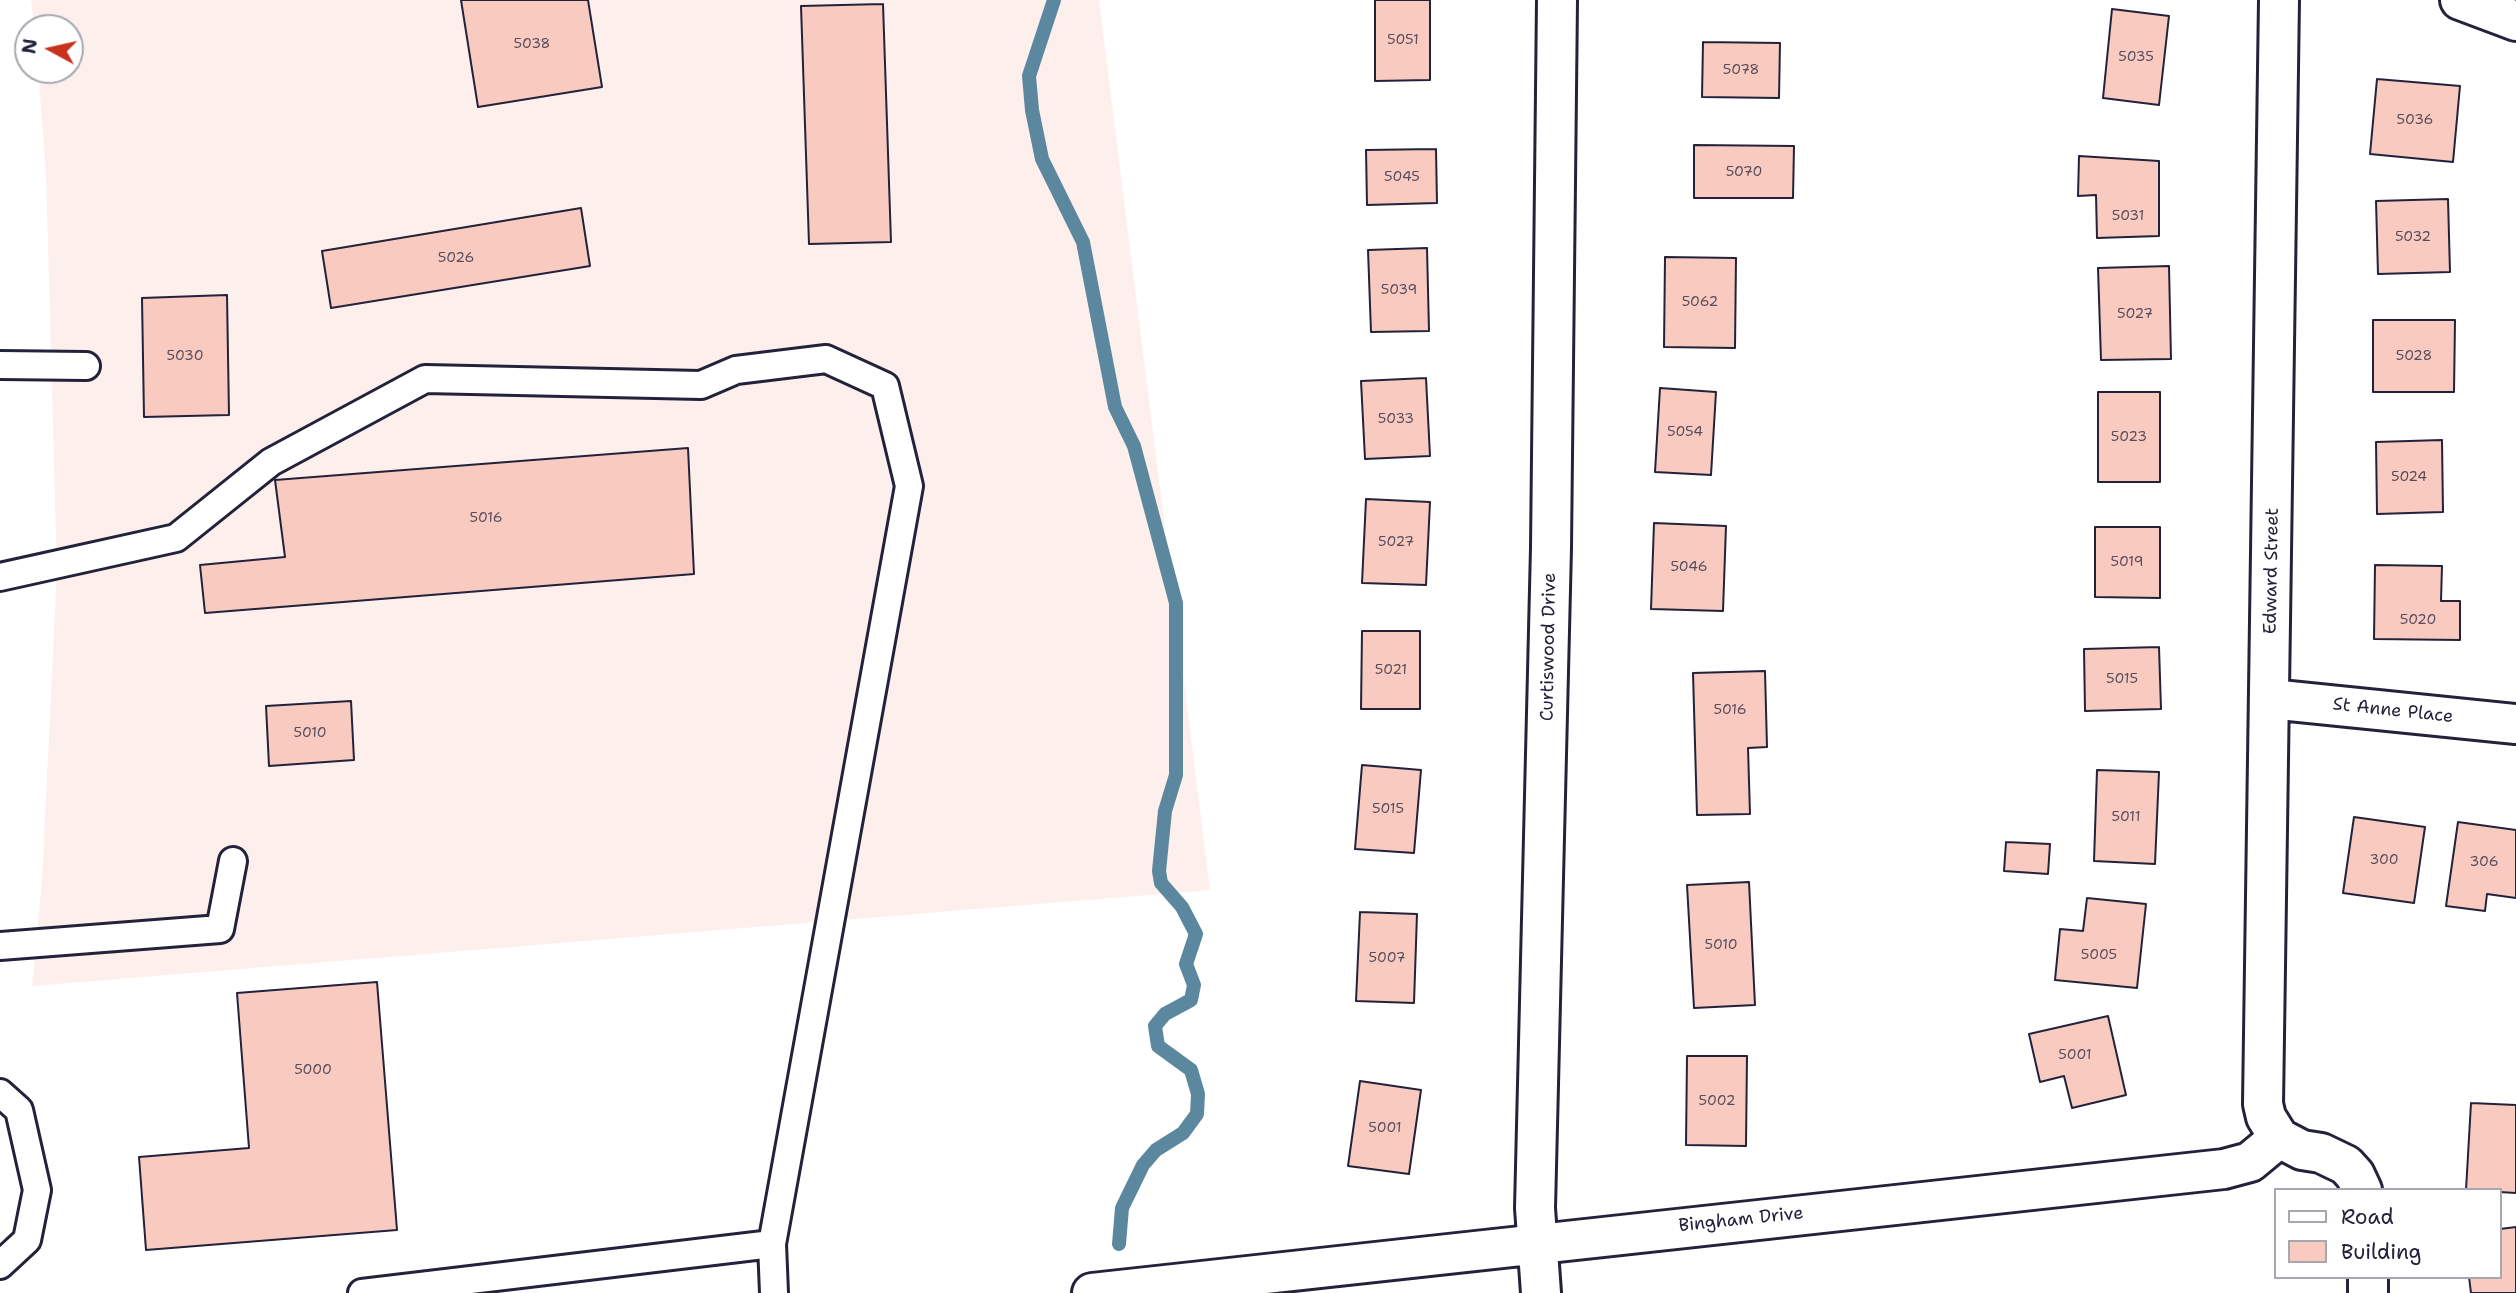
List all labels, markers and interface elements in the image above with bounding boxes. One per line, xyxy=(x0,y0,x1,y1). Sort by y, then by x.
north arrow xyxy=(14,14,84,84)
house number: 5051 xyxy=(1387,32,1419,48)
house number: 5038 xyxy=(514,36,550,52)
text: N xyxy=(16,37,43,55)
house number: 5035 xyxy=(2118,49,2154,65)
house number: 5078 xyxy=(1723,62,1759,78)
house number: 5036 xyxy=(2397,112,2433,128)
house number: 5070 xyxy=(1726,164,1762,180)
house number: 5045 xyxy=(1384,169,1420,185)
house number: 5031 xyxy=(2112,208,2144,224)
house number: 5032 xyxy=(2395,229,2431,245)
house number: 5026 xyxy=(438,250,474,266)
house number: 5039 xyxy=(1381,282,1417,298)
house number: 5062 xyxy=(1682,294,1718,310)
house number: 5027 xyxy=(2117,306,2153,322)
house number: 5030 xyxy=(167,348,203,364)
house number: 5028 xyxy=(2396,348,2432,364)
house number: 5033 xyxy=(1378,411,1414,427)
house number: 5054 xyxy=(1667,424,1703,440)
house number: 5023 xyxy=(2111,429,2147,445)
house number: 5024 xyxy=(2391,469,2427,485)
street label: Edward Street xyxy=(2260,508,2284,634)
house number: 5016 xyxy=(469,510,503,526)
house number: 5027 xyxy=(1378,534,1414,550)
house number: 5019 xyxy=(2111,554,2143,570)
house number: 5046 xyxy=(1670,559,1708,575)
street label: Curtiswood Drive xyxy=(1537,573,1561,721)
house number: 5020 xyxy=(2400,612,2436,628)
house number: 5021 xyxy=(1375,662,1407,678)
house number: 5015 xyxy=(2106,671,2138,687)
street label: St Anne Place xyxy=(2332,694,2454,728)
house number: 5016 xyxy=(1713,702,1747,718)
house number: 5010 xyxy=(293,725,327,741)
house number: 5015 xyxy=(1372,801,1404,817)
house number: 5011 xyxy=(2111,809,2141,825)
house number: 300 xyxy=(2369,852,2399,868)
house number: 306 xyxy=(2470,854,2498,870)
house number: 5010 xyxy=(1704,937,1738,953)
house number: 5005 xyxy=(2081,947,2117,963)
house number: 5007 xyxy=(1369,950,1405,966)
house number: 5001 xyxy=(2058,1047,2092,1063)
house number: 5000 xyxy=(294,1062,332,1078)
house number: 5002 xyxy=(1699,1093,1735,1109)
house number: 5001 xyxy=(1368,1120,1402,1136)
legend xyxy=(2274,1188,2502,1279)
street label: Bingham Drive xyxy=(1678,1203,1804,1237)
text: Road xyxy=(2341,1203,2394,1231)
text: Building xyxy=(2341,1238,2421,1266)

